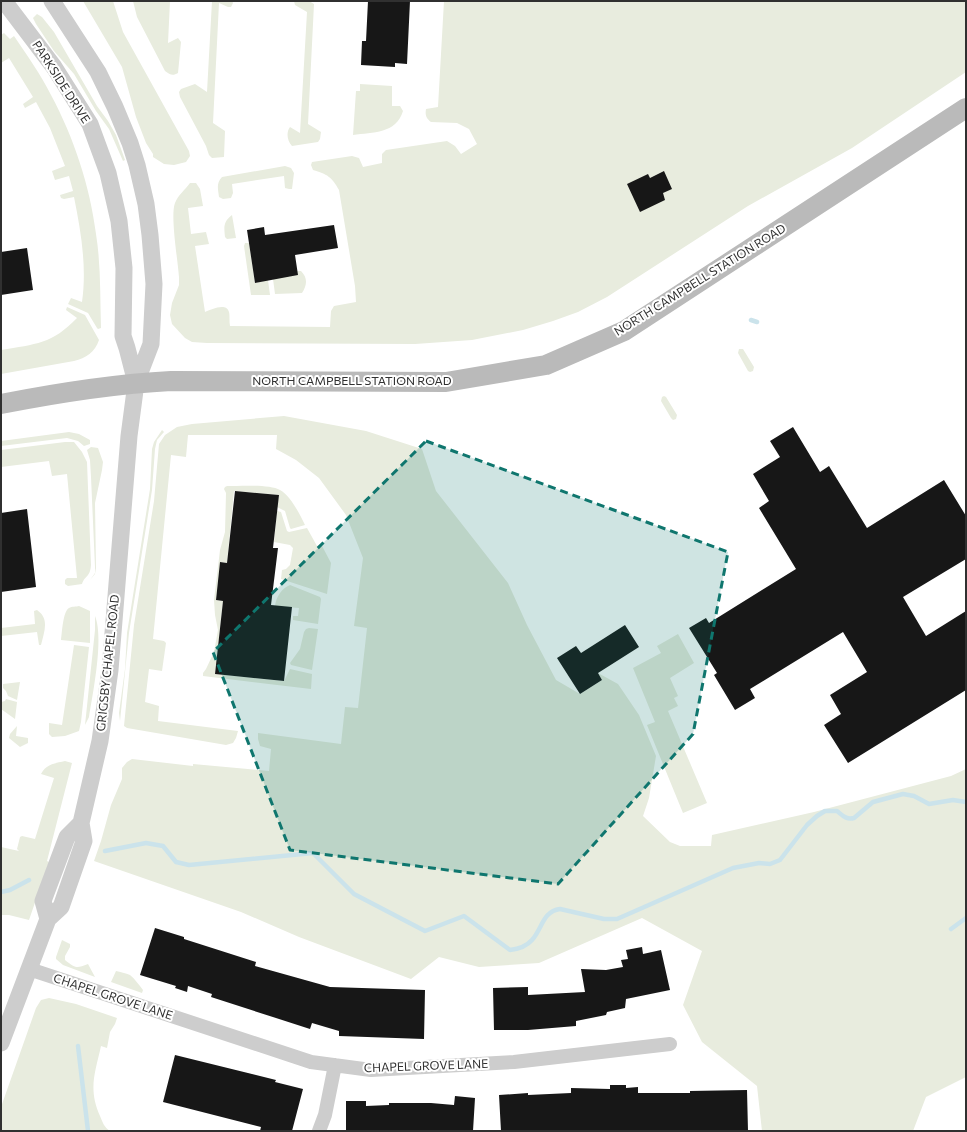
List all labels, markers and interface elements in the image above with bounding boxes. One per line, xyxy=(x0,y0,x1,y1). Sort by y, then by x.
street label: PARKSIDE DRIVE xyxy=(30,38,94,125)
street label: NORTH CAMPBELL STATION ROAD xyxy=(611,220,788,338)
street label: NORTH CAMPBELL STATION ROAD xyxy=(252,373,452,387)
street label: GRIGSBY CHAPEL ROAD xyxy=(93,594,121,732)
street label: CHAPEL GROVE LANE xyxy=(52,970,175,1022)
street label: CHAPEL GROVE LANE xyxy=(364,1056,488,1074)

